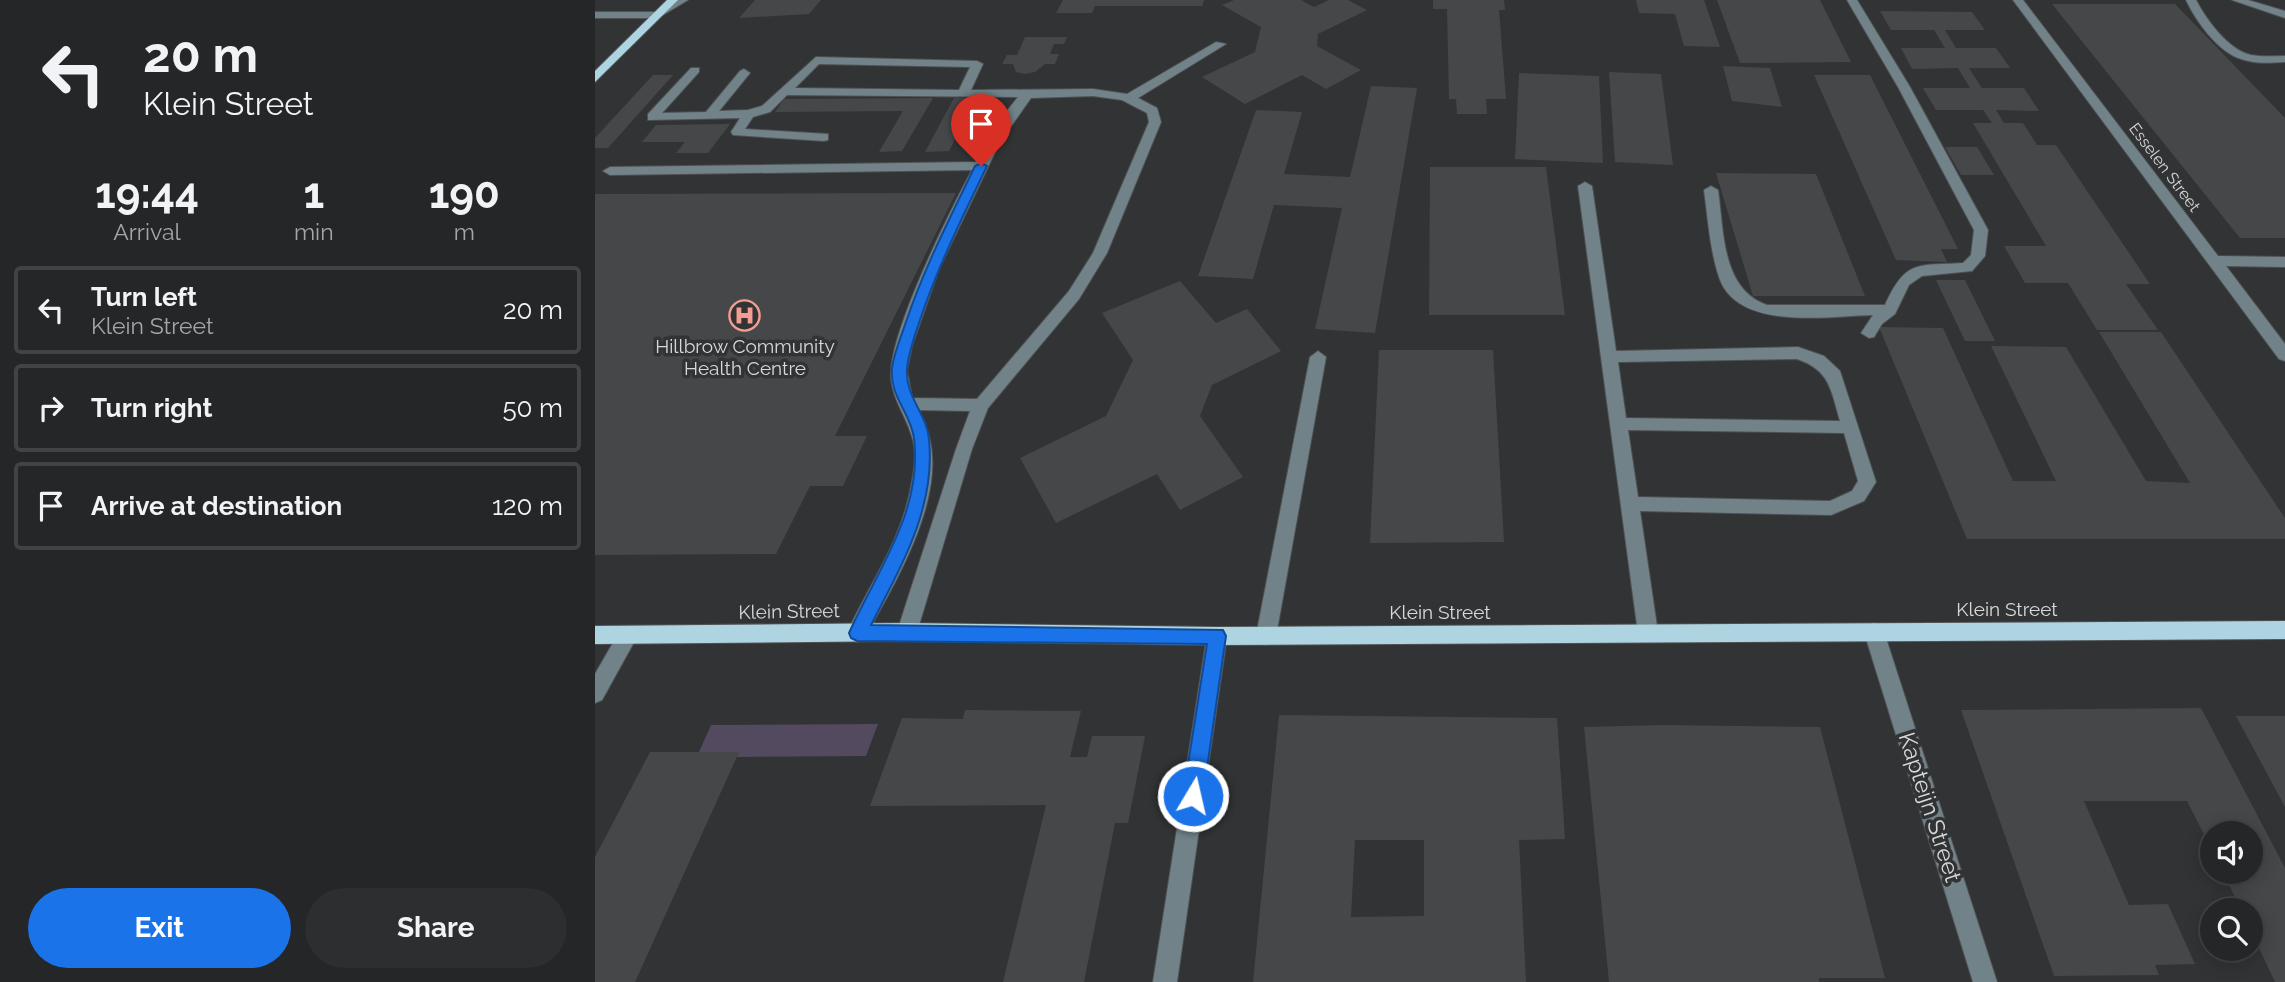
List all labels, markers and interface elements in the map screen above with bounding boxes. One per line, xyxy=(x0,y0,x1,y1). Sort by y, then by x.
text: 20 m xyxy=(143,26,258,83)
icon: left xyxy=(28,28,119,119)
text: Klein Street xyxy=(143,85,314,122)
pin xyxy=(951,94,1011,166)
icon: arrive xyxy=(962,105,1000,143)
street label: Esselen Street xyxy=(2125,119,2204,216)
text: 19:44 xyxy=(95,169,199,218)
text: 1 xyxy=(303,169,324,218)
text: 190 xyxy=(429,169,500,218)
text: Arrival xyxy=(113,218,181,245)
text: min xyxy=(294,218,334,245)
text: m xyxy=(454,218,475,245)
text: Turn left xyxy=(91,282,197,312)
icon: left xyxy=(32,291,70,329)
text: 20 m xyxy=(503,295,563,325)
hospital icon: Hillbrow Community Health Centre xyxy=(728,298,762,332)
text: Klein Street xyxy=(91,312,214,339)
place label: Hillbrow Community Health Centre xyxy=(655,335,835,379)
icon: right xyxy=(32,389,70,427)
text: Turn right xyxy=(91,393,212,423)
text: 50 m xyxy=(502,393,563,423)
icon: arrive xyxy=(32,487,70,525)
text: Arrive at destination xyxy=(91,491,342,521)
text: 120 m xyxy=(492,491,563,521)
street label: Klein Street xyxy=(1956,598,2058,620)
street label: Klein Street xyxy=(738,599,840,623)
street label: Klein Street xyxy=(1389,601,1491,623)
street label: Kapteijn Street xyxy=(1894,729,1967,885)
position arrow xyxy=(1156,759,1230,833)
map controls xyxy=(2200,821,2263,961)
button: sound xyxy=(2200,821,2263,884)
button: Exit xyxy=(28,888,291,968)
button: Share xyxy=(305,888,567,968)
button: search xyxy=(2200,898,2263,961)

